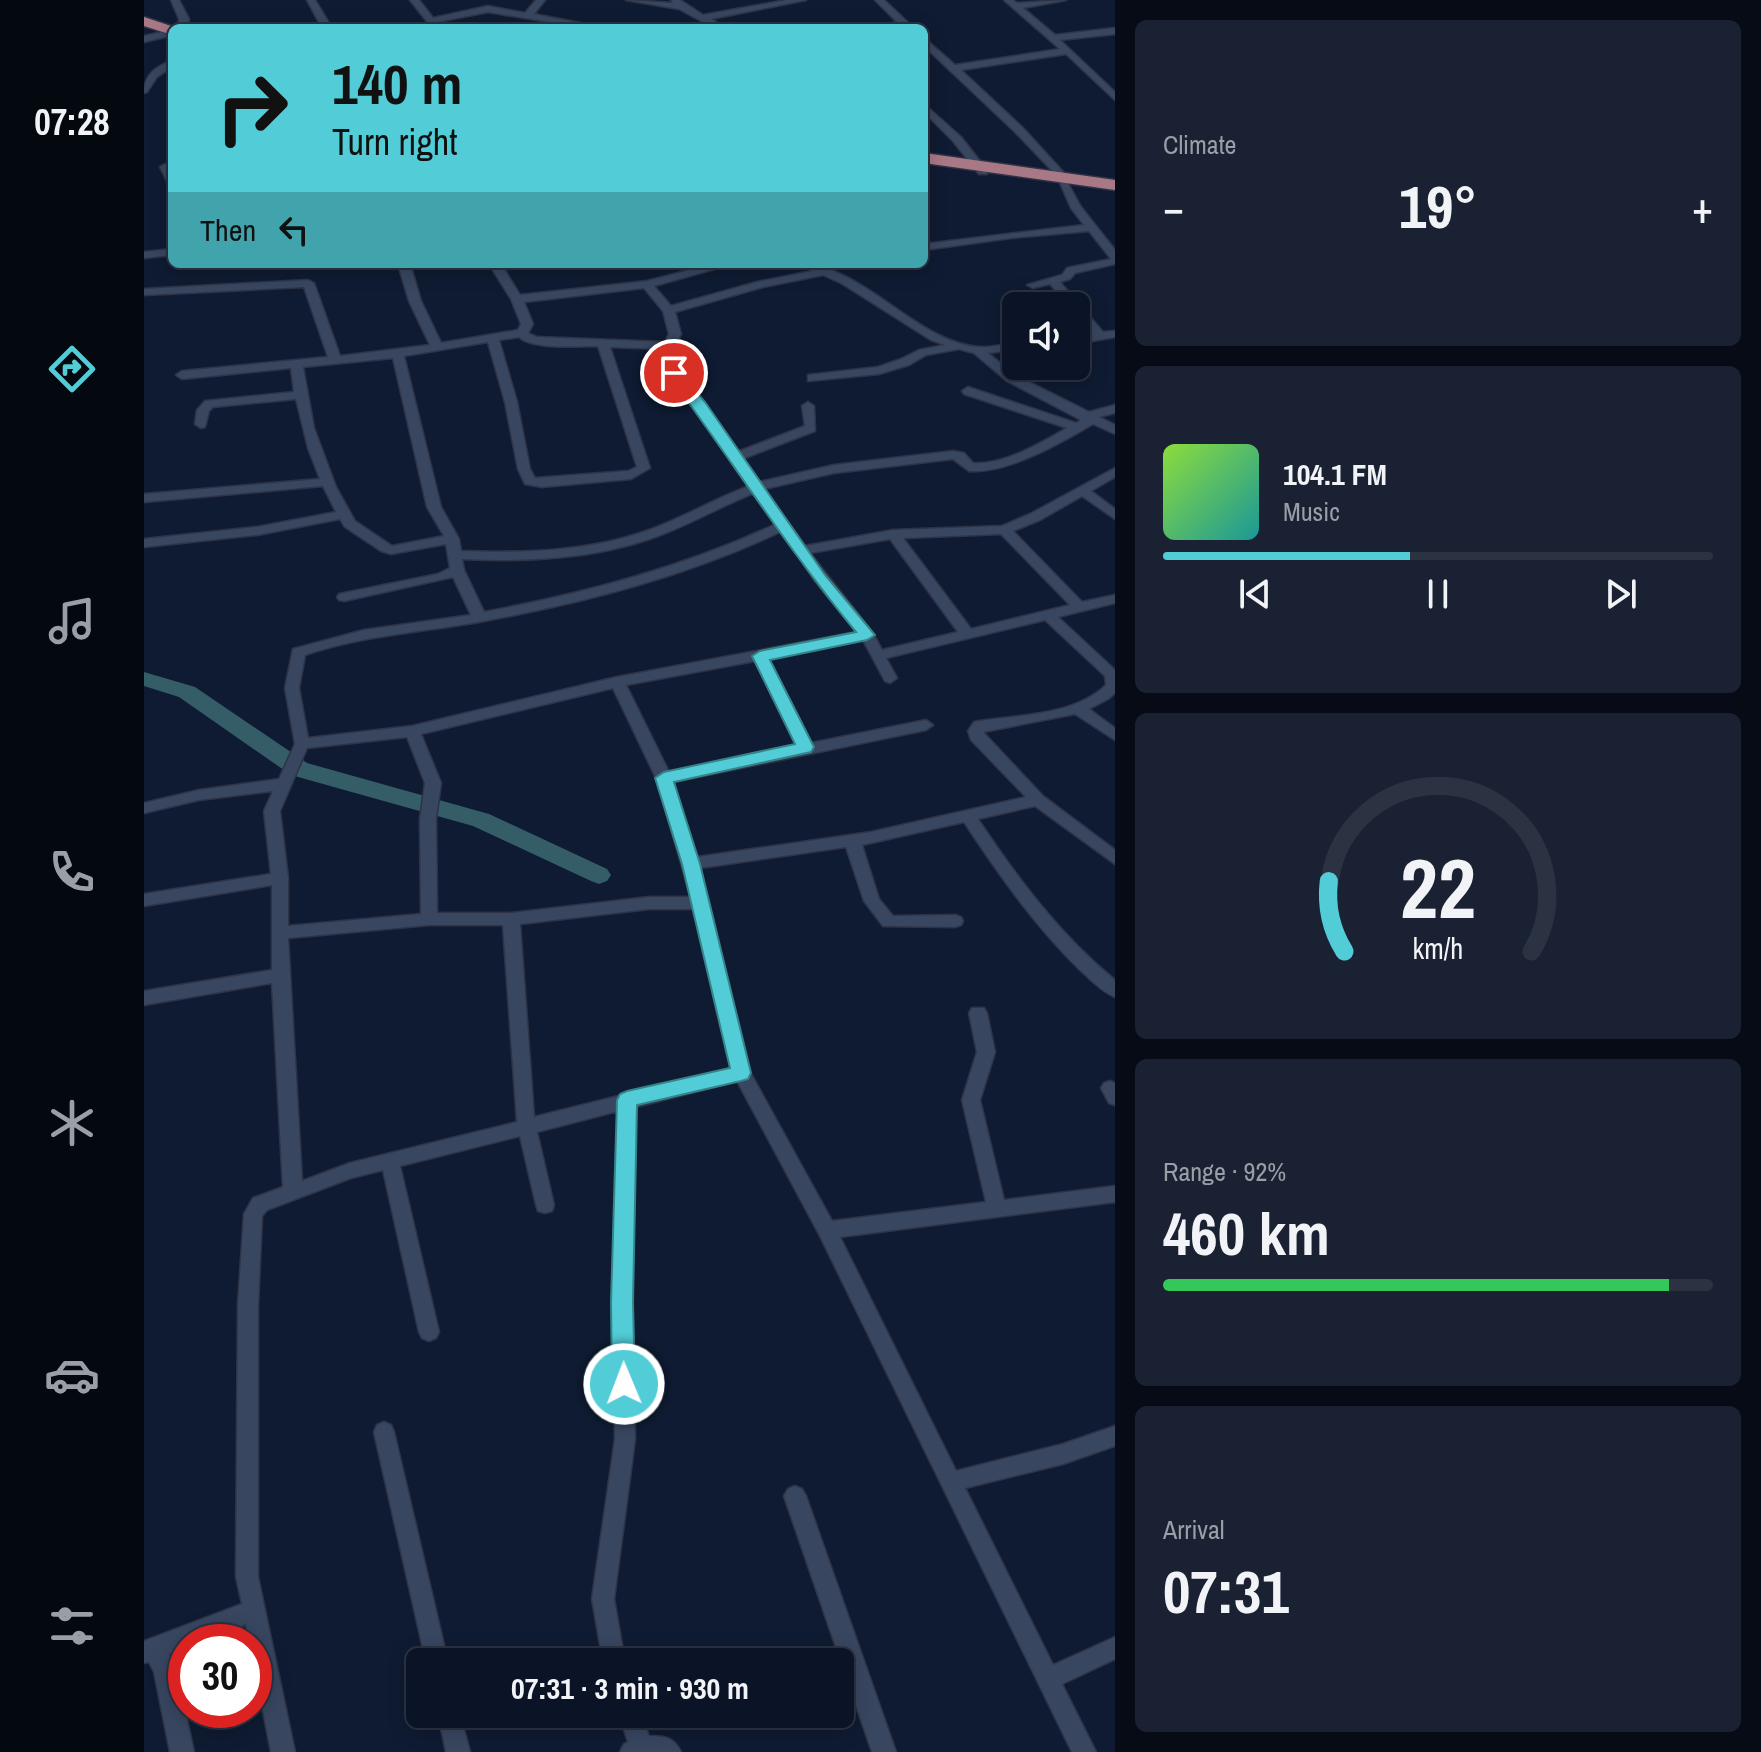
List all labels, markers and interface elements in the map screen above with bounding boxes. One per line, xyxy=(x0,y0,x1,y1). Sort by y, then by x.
text: 140 m xyxy=(332,46,462,121)
icon: right xyxy=(200,56,304,160)
text: 07:28 xyxy=(34,98,110,146)
text: Turn right xyxy=(332,118,457,166)
text: Climate xyxy=(1163,127,1236,162)
text: 19° xyxy=(1399,166,1477,247)
text: − xyxy=(1163,177,1184,237)
text: + xyxy=(1692,177,1713,237)
icon: left xyxy=(272,208,316,252)
text: Then xyxy=(200,210,256,250)
map controls xyxy=(1002,292,1090,380)
button: sound xyxy=(1002,292,1090,380)
pin xyxy=(640,339,708,407)
icon: directions xyxy=(44,341,100,397)
icon: arrive xyxy=(652,351,696,395)
text: 104.1 FM xyxy=(1283,454,1387,494)
text: Music xyxy=(1283,494,1340,529)
icon: previous xyxy=(1233,572,1277,616)
icon: pause xyxy=(1416,572,1460,616)
icon: next xyxy=(1599,572,1643,616)
icon: music xyxy=(44,593,100,649)
text: 22 xyxy=(1400,832,1476,944)
icon: phone xyxy=(44,844,100,900)
text: km/h xyxy=(1413,929,1463,968)
icon: climate xyxy=(44,1095,100,1151)
text: Range · 92% xyxy=(1163,1154,1286,1189)
text: 460 km xyxy=(1163,1193,1330,1274)
position arrow xyxy=(582,1342,666,1426)
icon: car xyxy=(44,1347,100,1403)
text: Arrival xyxy=(1163,1512,1225,1547)
text: 07:31 xyxy=(1163,1551,1289,1632)
icon: filters xyxy=(44,1598,100,1654)
speed limit sign: 30 xyxy=(168,1624,272,1728)
text: 07:31 · 3 min · 930 m xyxy=(511,1668,749,1708)

